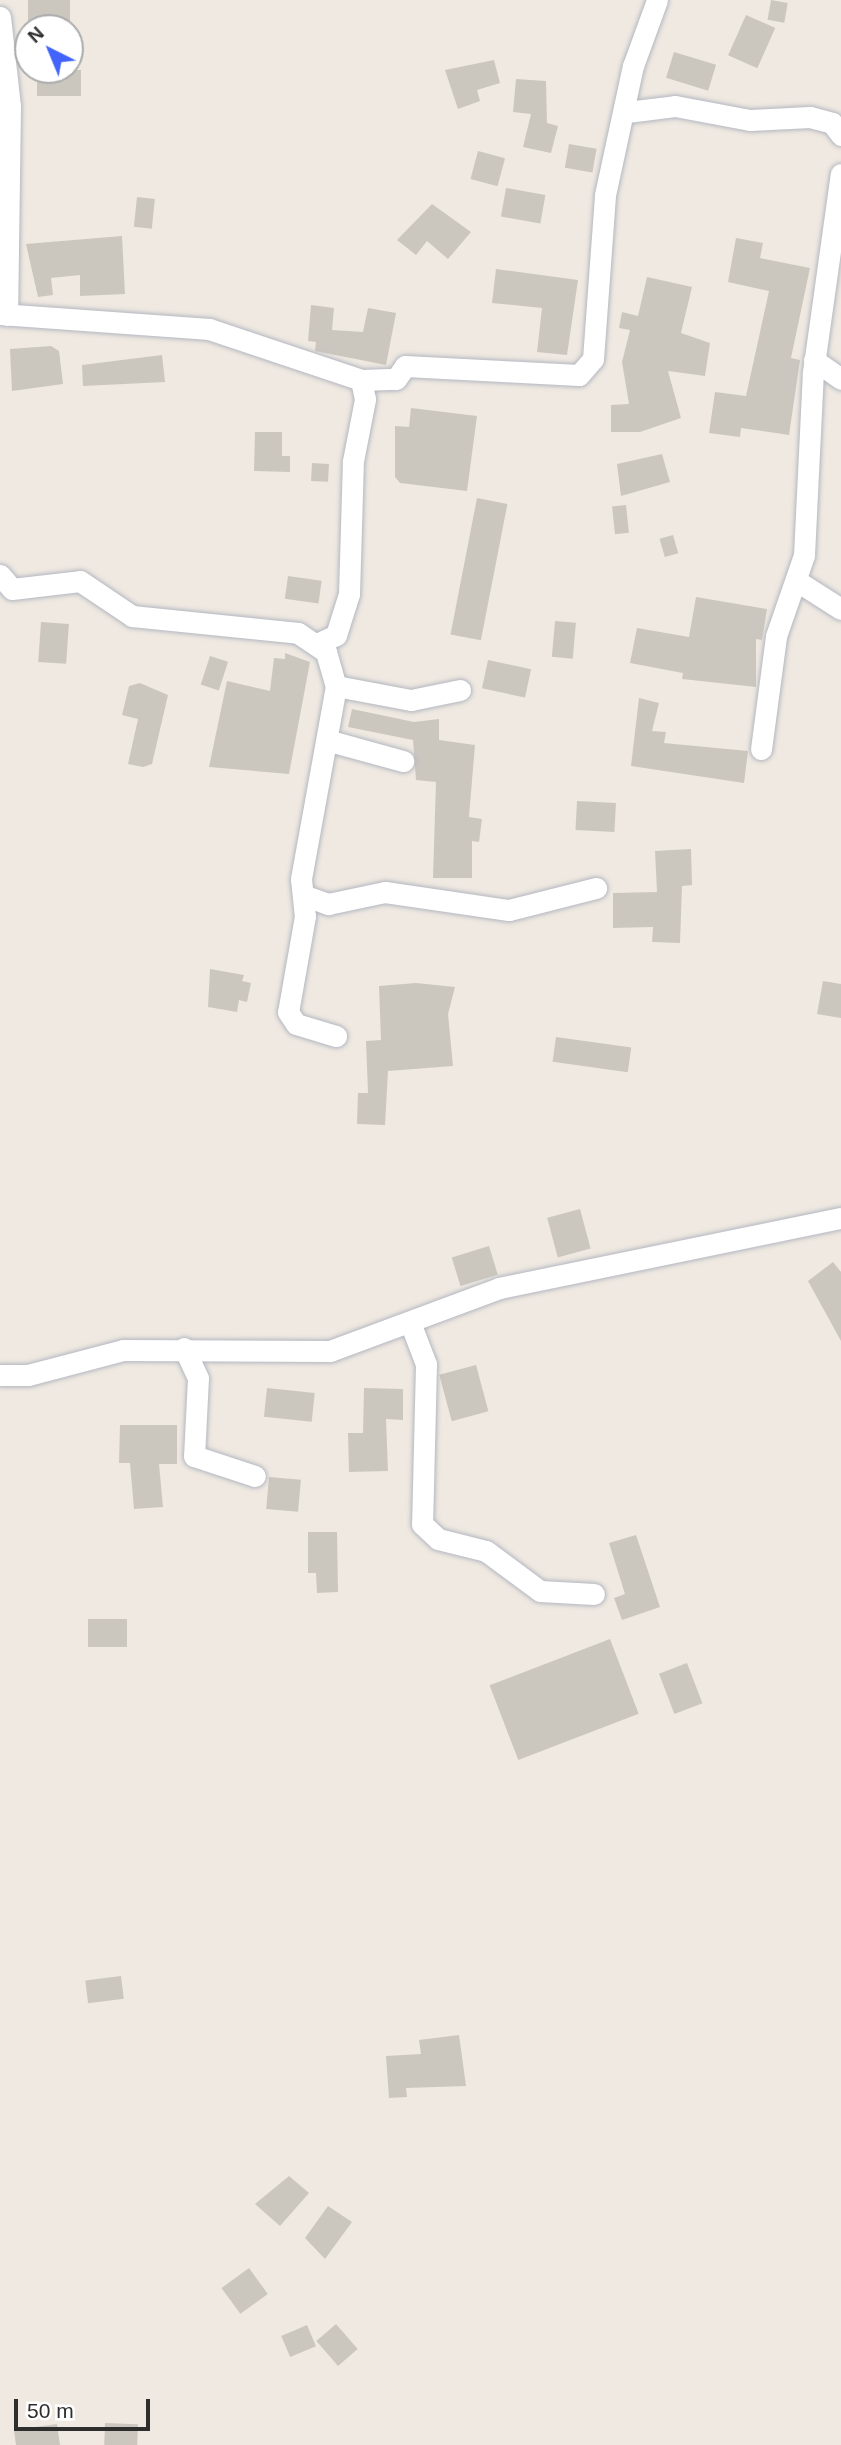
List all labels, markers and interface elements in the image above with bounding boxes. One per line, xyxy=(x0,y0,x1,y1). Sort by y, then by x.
north arrow xyxy=(14,14,84,84)
text: N xyxy=(24,22,48,47)
scale bar xyxy=(18,2386,154,2430)
text: 50 m xyxy=(27,2399,74,2422)

